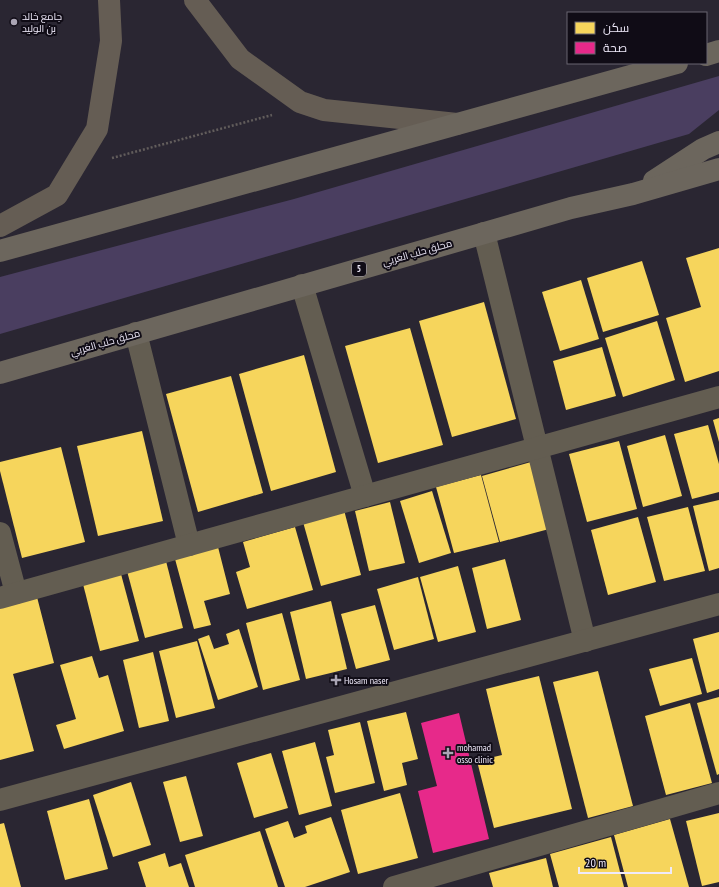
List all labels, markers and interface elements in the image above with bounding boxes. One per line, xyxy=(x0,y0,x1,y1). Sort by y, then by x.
place label: جامع خالد بن الوليد xyxy=(22,10,62,35)
legend xyxy=(567,12,707,64)
marker: جامع خالد بن الوليد xyxy=(9,17,19,27)
text: سكن xyxy=(603,20,629,35)
text: صحة xyxy=(603,40,627,55)
street label: محلق حلب الغربي xyxy=(381,236,454,270)
road number: 5 xyxy=(352,262,366,276)
street label: محلق حلب الغربي xyxy=(69,326,142,360)
place label: Hosam naser xyxy=(344,674,389,687)
marker: Hosam naser xyxy=(331,675,341,685)
place label: mohamad osso clinic xyxy=(457,741,493,766)
marker: mohamad osso clinic xyxy=(442,747,454,759)
scale bar xyxy=(579,849,671,875)
text: 20 m xyxy=(585,855,606,870)

